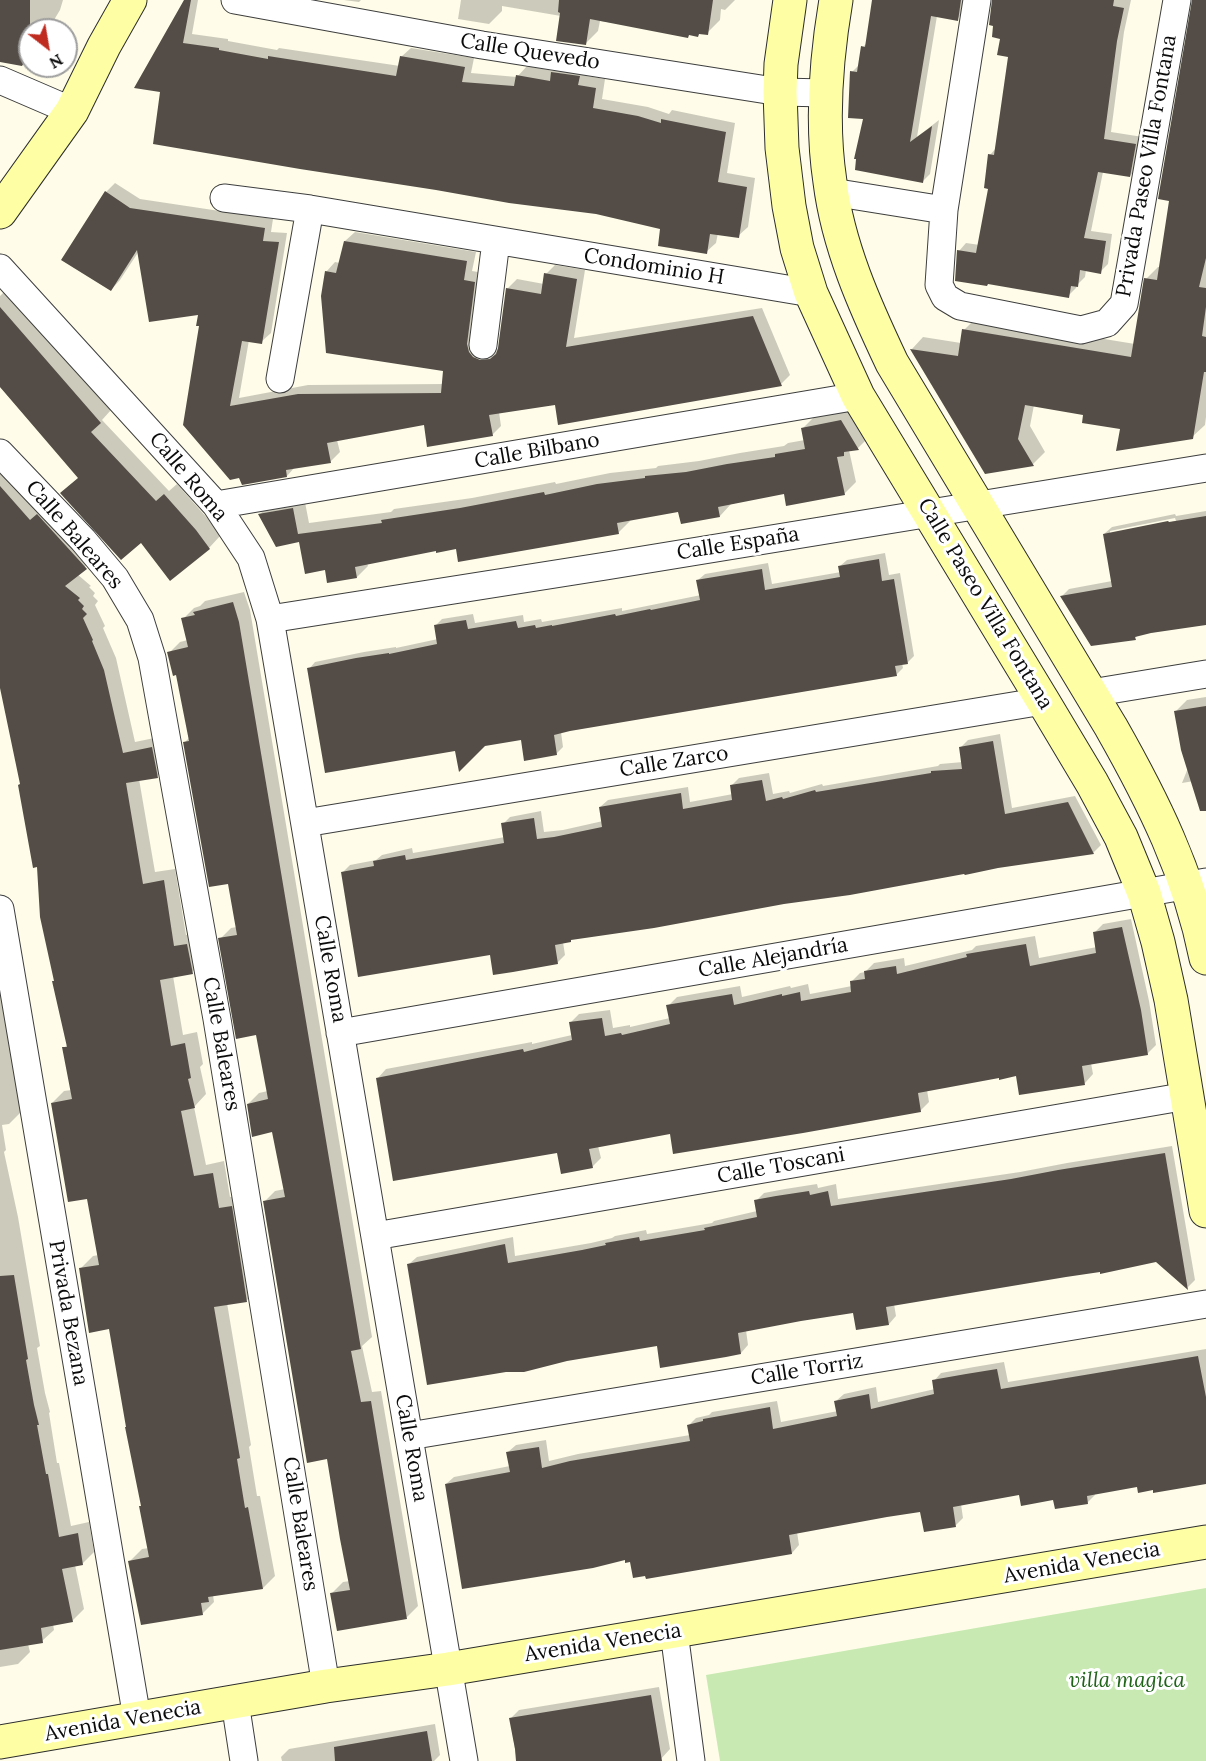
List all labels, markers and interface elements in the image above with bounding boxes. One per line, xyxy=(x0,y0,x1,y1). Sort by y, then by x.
north arrow xyxy=(18,18,78,78)
street label: Calle Quevedo xyxy=(458,29,602,75)
street label: Privada Paseo Villa Fontana xyxy=(1112,33,1182,299)
text: N xyxy=(46,50,67,73)
street label: Condominio H xyxy=(582,243,726,291)
street label: Calle Roma xyxy=(143,427,233,527)
street label: Calle Bilbano xyxy=(473,428,601,474)
street label: Calle Baleares xyxy=(20,476,128,594)
street label: Calle Paseo Villa Fontana xyxy=(912,494,1058,714)
street label: Calle España xyxy=(675,522,801,566)
street label: Calle Zarco xyxy=(618,741,730,783)
street label: Calle Roma xyxy=(308,913,352,1025)
street label: Calle Alejandría xyxy=(696,932,850,984)
street label: Calle Baleares xyxy=(197,975,245,1113)
street label: Calle Toscani xyxy=(715,1142,847,1190)
street label: Privada Bezana xyxy=(43,1238,93,1388)
street label: Calle Torriz xyxy=(749,1349,865,1391)
street label: Calle Roma xyxy=(389,1392,433,1504)
street label: Calle Baleares xyxy=(277,1455,323,1593)
street label: Avenida Venecia xyxy=(1002,1537,1162,1589)
street label: Avenida Venecia xyxy=(523,1618,683,1668)
park label: villa magica xyxy=(1069,1668,1185,1694)
street label: Avenida Venecia xyxy=(43,1695,203,1747)

